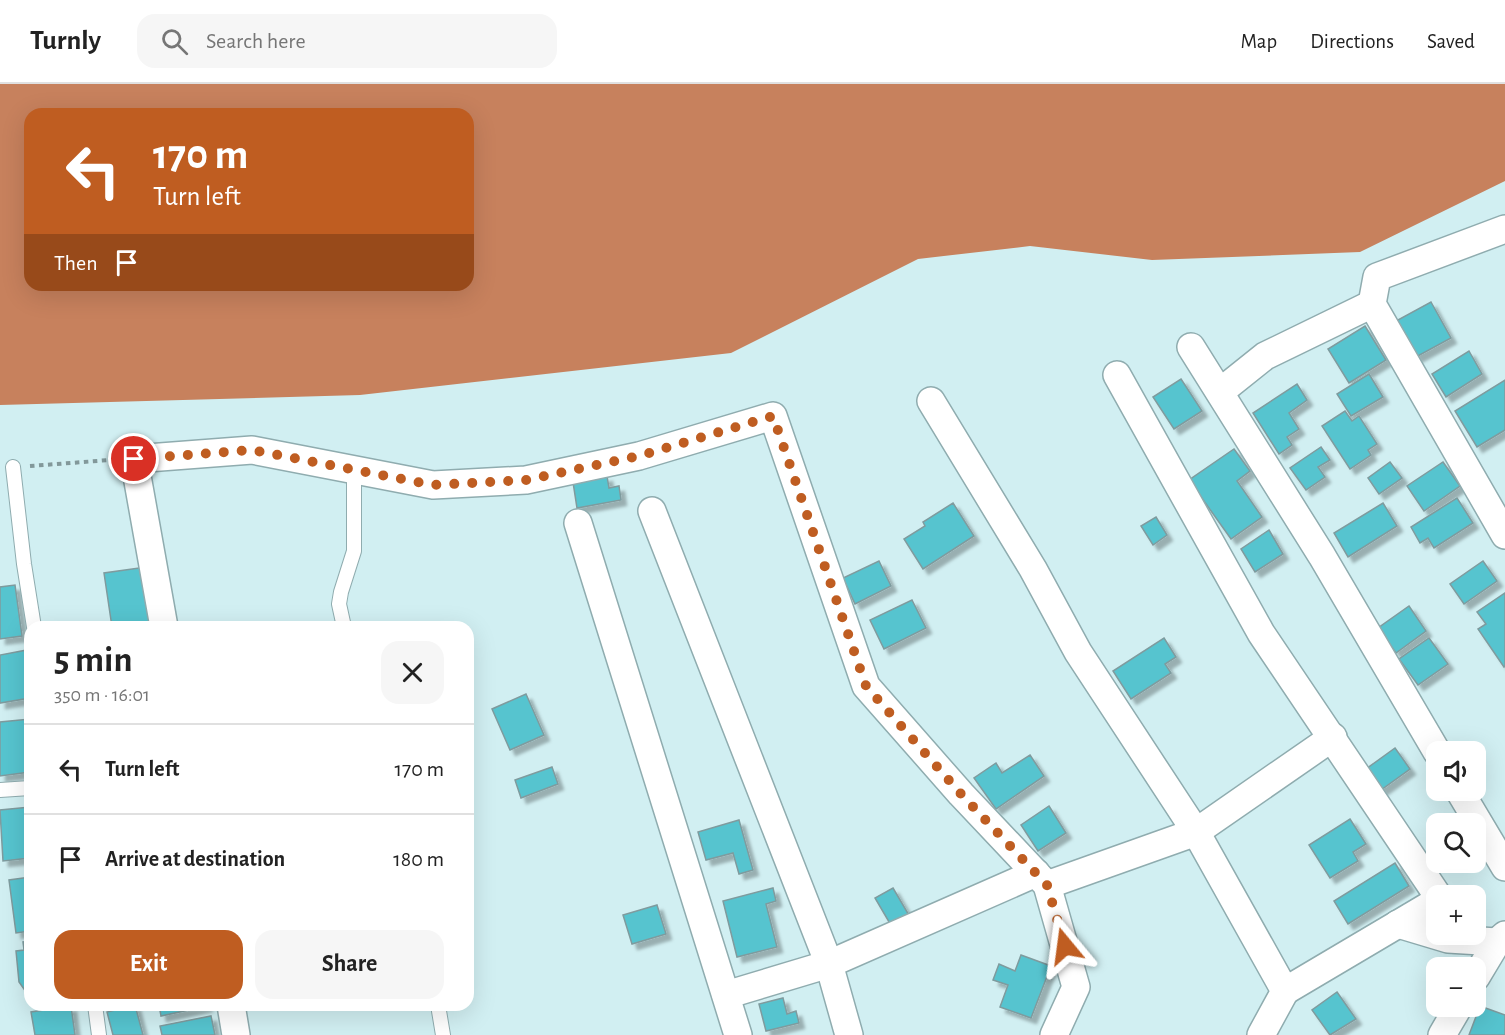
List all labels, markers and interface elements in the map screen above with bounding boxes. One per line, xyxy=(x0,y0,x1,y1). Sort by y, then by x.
search box xyxy=(137,14,557,68)
icon: search xyxy=(158,25,191,58)
text: Turnly xyxy=(30,27,101,55)
text: Search here xyxy=(206,30,306,52)
text: Map xyxy=(1241,31,1277,52)
text: Directions xyxy=(1310,31,1394,52)
text: Saved xyxy=(1427,31,1475,52)
icon: left xyxy=(54,132,132,210)
text: 170 m xyxy=(153,134,248,176)
text: Turn left xyxy=(153,183,241,210)
icon: arrive xyxy=(110,246,143,279)
text: Then xyxy=(54,252,98,274)
pin xyxy=(108,433,159,484)
icon: arrive xyxy=(117,442,150,475)
button: close xyxy=(381,641,444,704)
text: 5 min xyxy=(54,642,132,678)
text: 350 m · 16:01 xyxy=(54,685,150,705)
map controls xyxy=(1426,741,1486,1017)
button: sound xyxy=(1426,741,1486,801)
icon: left xyxy=(54,753,87,786)
text: Turn left xyxy=(105,758,179,780)
text: 170 m xyxy=(394,758,444,780)
button: search xyxy=(1426,813,1486,873)
icon: arrive xyxy=(54,843,87,876)
text: Arrive at destination xyxy=(105,848,285,870)
text: 180 m xyxy=(393,848,444,870)
button: + xyxy=(1426,885,1486,945)
position arrow xyxy=(1033,914,1097,978)
button: Exit xyxy=(54,930,243,999)
button: Share xyxy=(255,930,444,999)
button: − xyxy=(1426,957,1486,1017)

